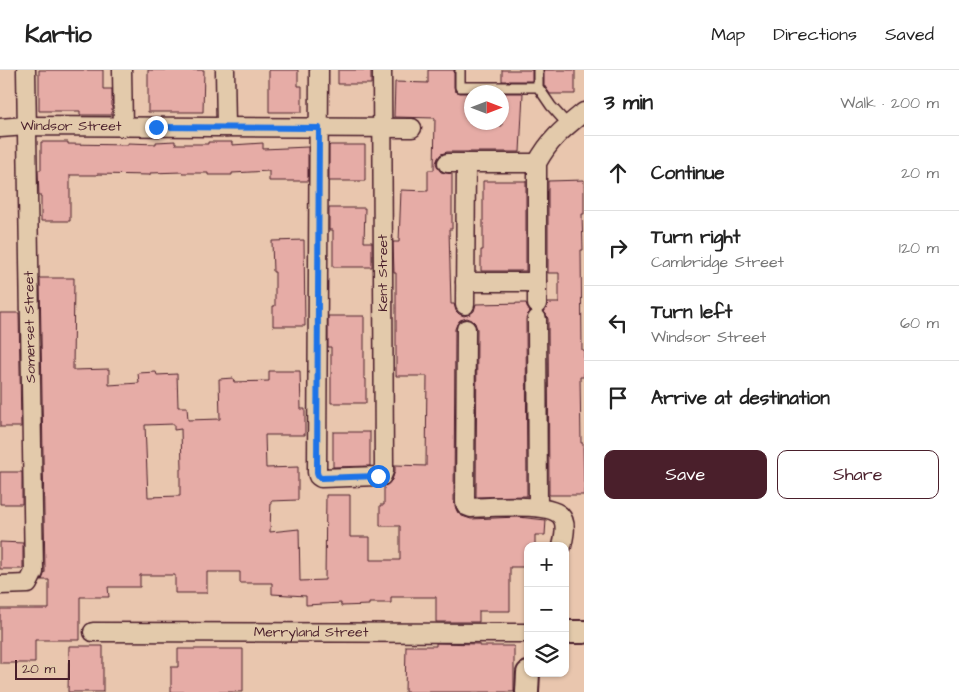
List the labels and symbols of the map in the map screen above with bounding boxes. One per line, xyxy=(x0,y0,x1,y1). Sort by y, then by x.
north arrow xyxy=(464,85,509,130)
street label: Windsor Street xyxy=(20,116,122,136)
route end xyxy=(145,116,168,139)
street label: Kent Street xyxy=(373,234,393,312)
street label: Somerset Street xyxy=(19,270,41,383)
route start xyxy=(367,465,390,488)
street label: Merryland Street xyxy=(254,622,369,643)
scale bar xyxy=(15,657,70,680)

